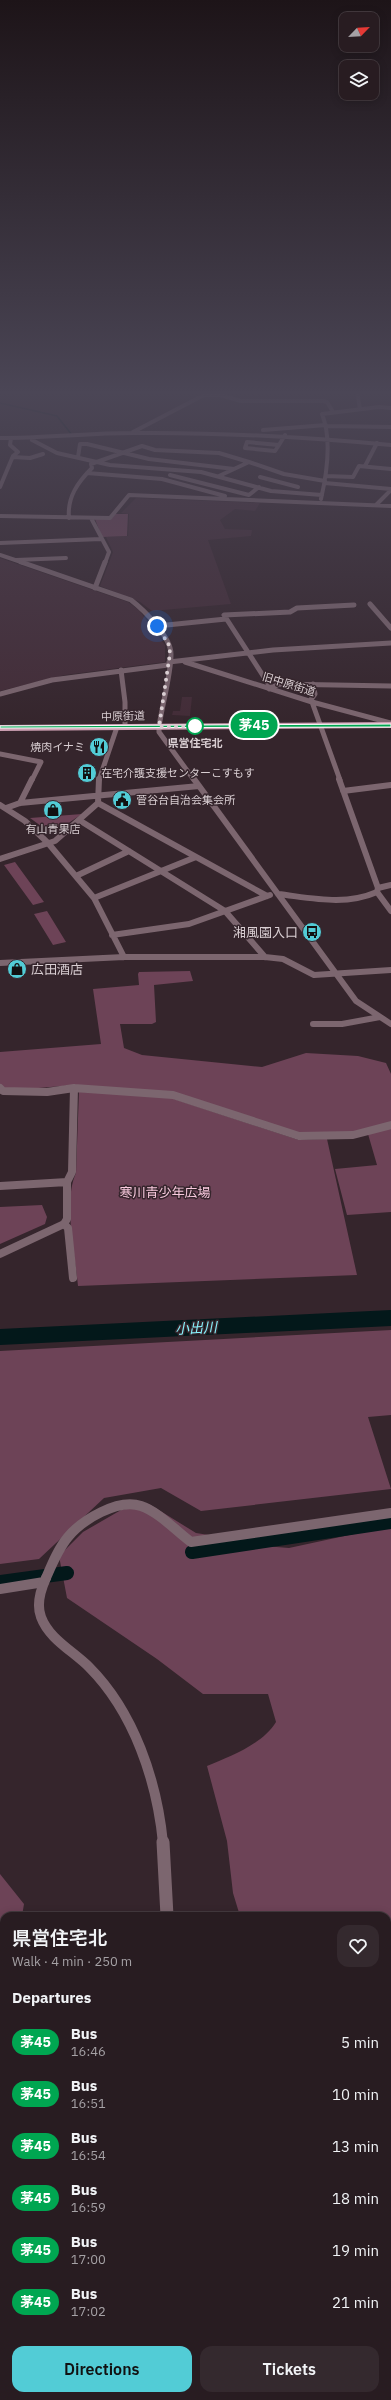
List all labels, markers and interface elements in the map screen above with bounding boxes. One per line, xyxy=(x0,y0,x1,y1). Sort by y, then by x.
north arrow xyxy=(339,12,379,52)
map controls xyxy=(339,12,379,100)
button: layers xyxy=(339,60,379,100)
your location xyxy=(147,616,167,636)
street label: 旧中原街道 xyxy=(261,669,317,699)
street label: 中原街道 xyxy=(101,709,145,723)
line badge: 茅45 xyxy=(231,712,277,738)
text: 茅45 xyxy=(239,716,269,734)
marker: 県営住宅北 xyxy=(186,717,204,735)
restaurant icon: 焼肉イナミ xyxy=(88,736,110,758)
place label: 県営住宅北 xyxy=(168,736,223,750)
place label: 焼肉イナミ xyxy=(30,740,85,754)
building icon: 在宅介護支援センターこすもす xyxy=(76,762,98,784)
place label: 在宅介護支援センターこすもす xyxy=(101,766,255,780)
public building icon: 菅谷台自治会集会所 xyxy=(111,789,133,811)
place label: 菅谷台自治会集会所 xyxy=(136,793,236,807)
shop icon: 有山青果店 xyxy=(42,799,64,821)
place label: 有山青果店 xyxy=(26,822,81,836)
bus stop icon: 湘風園入口 xyxy=(301,921,323,943)
place label: 湘風園入口 xyxy=(233,924,298,941)
shop icon: 広田酒店 xyxy=(6,958,28,980)
place label: 広田酒店 xyxy=(31,961,83,978)
park label: 寒川青少年広場 xyxy=(119,1184,211,1201)
water label: 小出川 xyxy=(175,1318,219,1338)
button: heart xyxy=(337,1925,379,1967)
text: 県営住宅北 xyxy=(12,1926,107,1950)
text: Walk · 4 min · 250 m xyxy=(12,1953,132,1970)
text: Departures xyxy=(12,1988,91,2007)
text: Bus xyxy=(71,2024,97,2043)
text: 茅45 xyxy=(20,2033,51,2051)
text: 5 min xyxy=(341,2033,379,2052)
text: 16:46 xyxy=(71,2043,106,2060)
text: Bus xyxy=(71,2076,97,2095)
text: 茅45 xyxy=(20,2085,51,2103)
text: 10 min xyxy=(332,2085,379,2104)
text: 16:51 xyxy=(71,2095,106,2112)
text: Bus xyxy=(71,2128,97,2147)
text: 茅45 xyxy=(20,2137,51,2155)
text: 13 min xyxy=(332,2137,379,2156)
text: 16:54 xyxy=(71,2147,106,2164)
text: Bus xyxy=(71,2180,97,2199)
text: 茅45 xyxy=(20,2189,51,2207)
text: 18 min xyxy=(332,2189,379,2208)
text: 16:59 xyxy=(71,2199,106,2216)
text: Bus xyxy=(71,2232,97,2251)
text: 茅45 xyxy=(20,2241,51,2259)
text: 19 min xyxy=(332,2241,379,2260)
text: 17:00 xyxy=(71,2251,106,2268)
text: Bus xyxy=(71,2284,97,2303)
text: 茅45 xyxy=(20,2293,51,2311)
text: 21 min xyxy=(332,2293,379,2312)
text: 17:02 xyxy=(71,2303,106,2320)
button: Directions xyxy=(12,2346,192,2392)
button: Tickets xyxy=(200,2346,379,2392)

